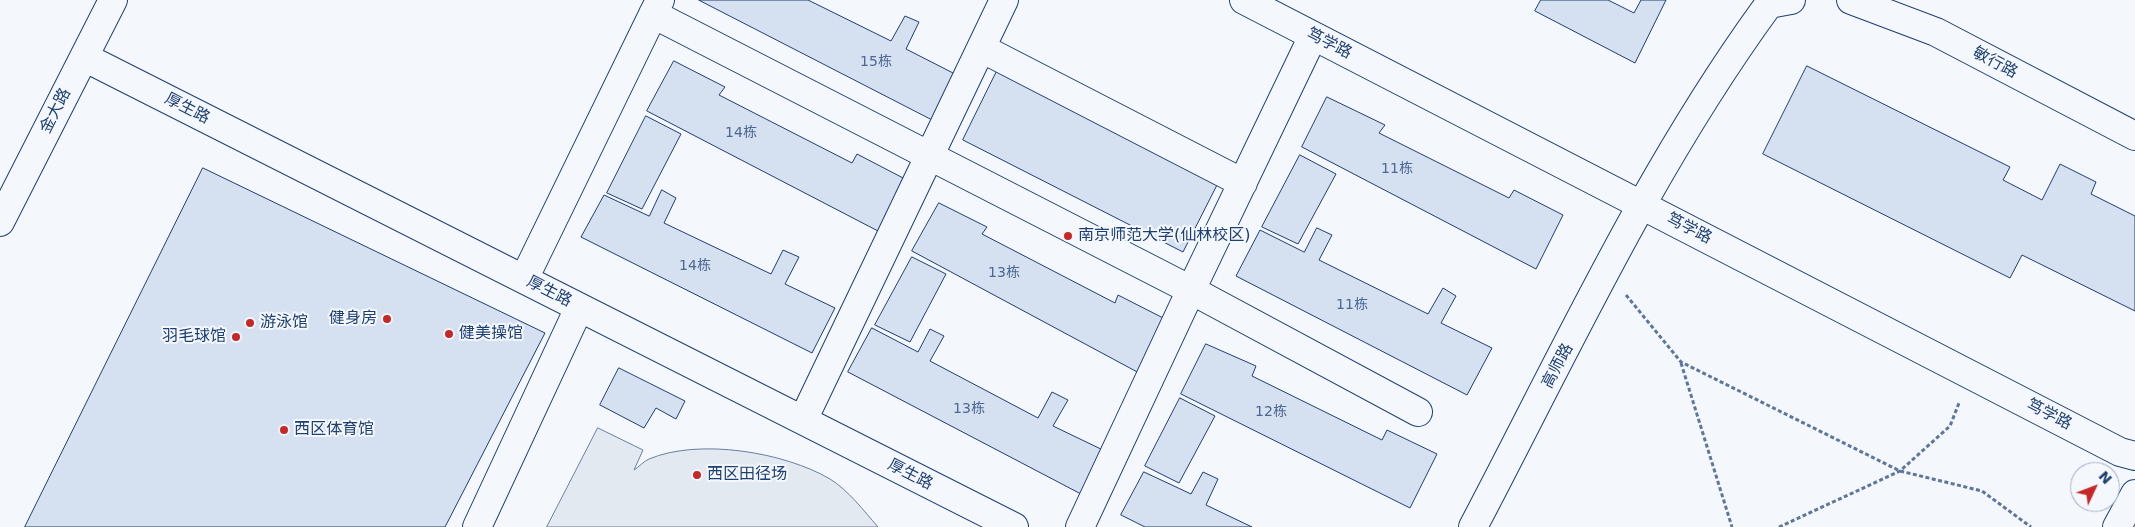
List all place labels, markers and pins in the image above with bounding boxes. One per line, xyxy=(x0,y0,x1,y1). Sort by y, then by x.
place label: 南京师范大学(仙林校区) xyxy=(1078,226,1250,246)
marker: 南京师范大学(仙林校区) xyxy=(1062,230,1074,242)
place label: 健身房 xyxy=(329,309,377,329)
place label: 游泳馆 xyxy=(260,313,308,333)
marker: 健身房 xyxy=(381,313,393,325)
marker: 游泳馆 xyxy=(244,317,256,329)
place label: 健美操馆 xyxy=(459,324,523,344)
place label: 羽毛球馆 xyxy=(162,327,226,347)
marker: 健美操馆 xyxy=(443,328,455,340)
marker: 羽毛球馆 xyxy=(230,331,242,343)
place label: 西区体育馆 xyxy=(294,420,374,440)
marker: 西区体育馆 xyxy=(278,424,290,436)
place label: 西区田径场 xyxy=(707,465,787,485)
marker: 西区田径场 xyxy=(691,469,703,481)

